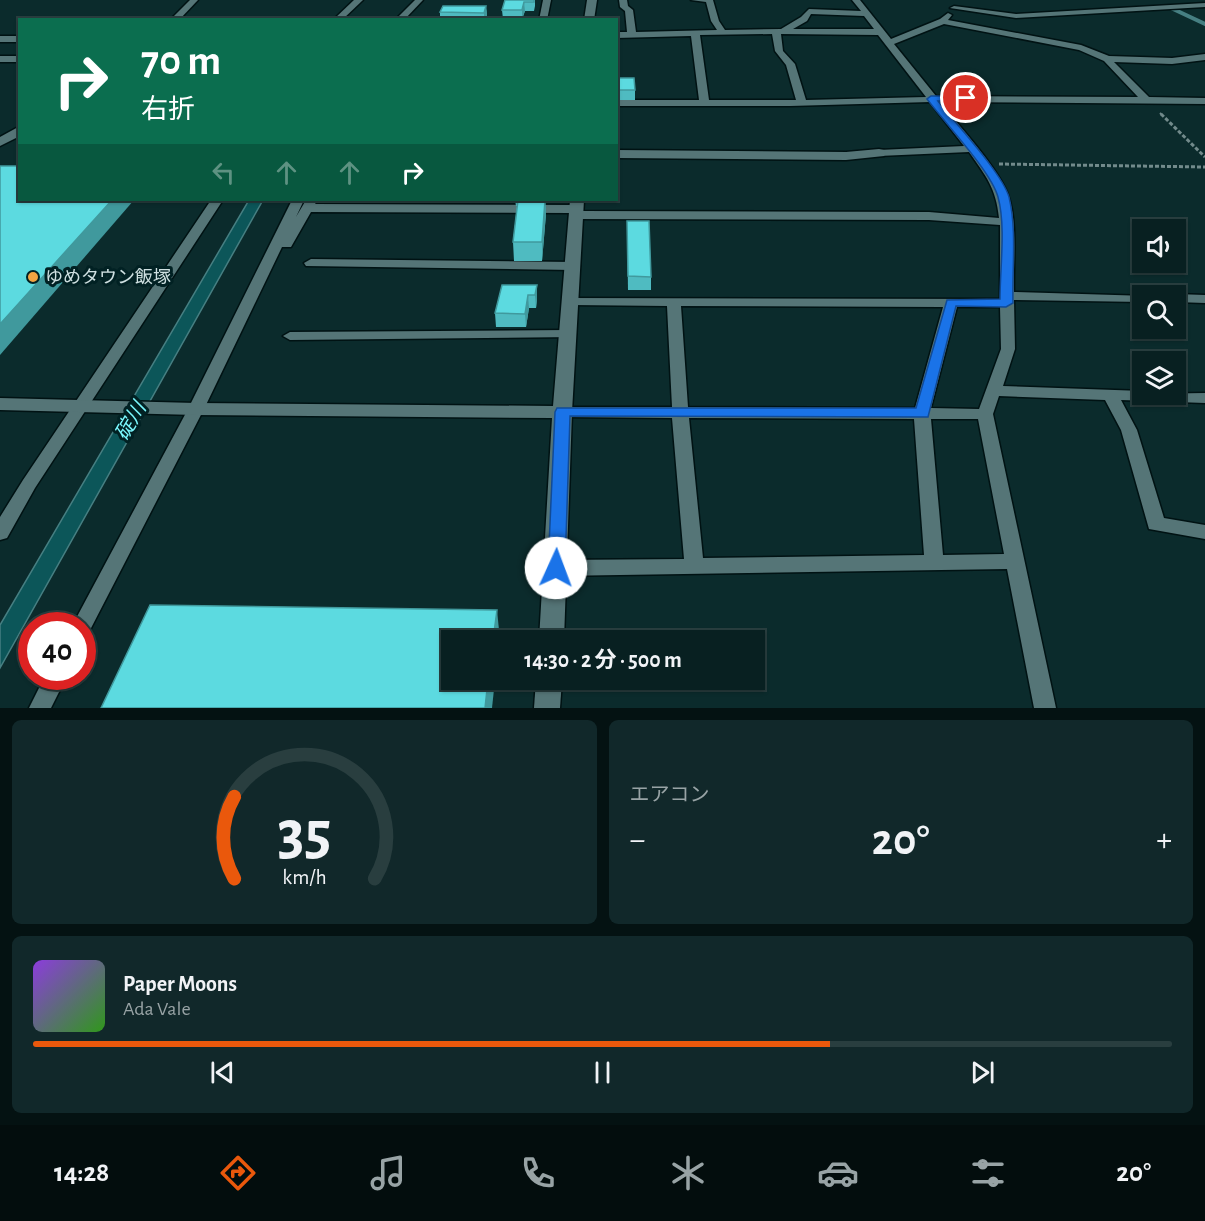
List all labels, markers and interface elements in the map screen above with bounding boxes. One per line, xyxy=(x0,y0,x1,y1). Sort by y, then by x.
text: 70 m xyxy=(141,40,221,82)
icon: right xyxy=(42,42,120,120)
pin xyxy=(940,72,991,123)
icon: arrive xyxy=(949,81,982,114)
text: 右折 xyxy=(141,96,195,123)
icon: left xyxy=(207,156,240,189)
icon: ahead xyxy=(270,156,303,189)
icon: ahead xyxy=(333,156,366,189)
icon: right xyxy=(396,156,429,189)
map controls xyxy=(1132,219,1186,405)
button: sound xyxy=(1132,219,1186,273)
place label: ゆめタウン飯塚 xyxy=(45,268,171,287)
marker: ゆめタウン飯塚 xyxy=(26,270,40,284)
button: search xyxy=(1132,285,1186,339)
button: layers xyxy=(1132,351,1186,405)
water label: 碇川 xyxy=(111,397,151,444)
position arrow xyxy=(524,536,588,600)
speed limit sign: 40 xyxy=(18,612,96,690)
text: 14:30 · 2 分 · 500 m xyxy=(524,649,682,671)
text: エアコン xyxy=(630,785,710,805)
text: 35 xyxy=(277,803,331,865)
text: 20° xyxy=(872,818,930,863)
text: − xyxy=(630,824,645,857)
text: + xyxy=(1156,824,1172,857)
text: km/h xyxy=(282,867,326,888)
text: Paper Moons xyxy=(123,973,237,995)
text: Ada Vale xyxy=(123,999,191,1019)
icon: previous xyxy=(206,1056,239,1089)
icon: pause xyxy=(586,1056,619,1089)
icon: next xyxy=(966,1056,999,1089)
icon: directions xyxy=(217,1152,259,1194)
icon: music xyxy=(367,1152,409,1194)
icon: phone xyxy=(517,1152,559,1194)
icon: climate xyxy=(667,1152,709,1194)
icon: car xyxy=(817,1152,859,1194)
icon: filters xyxy=(967,1152,1009,1194)
text: 14:28 xyxy=(54,1159,109,1186)
text: 20° xyxy=(1116,1159,1151,1186)

